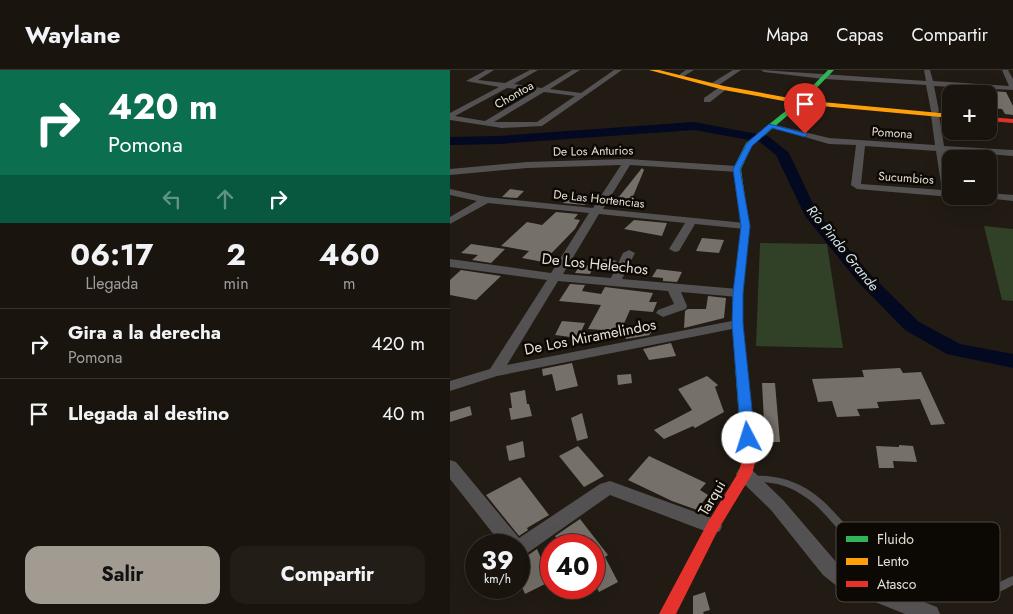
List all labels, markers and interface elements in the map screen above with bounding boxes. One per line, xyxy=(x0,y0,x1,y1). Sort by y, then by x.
text: Waylane xyxy=(25,17,120,52)
text: Mapa xyxy=(766,22,808,48)
text: Capas xyxy=(836,22,884,48)
text: Compartir xyxy=(912,22,988,48)
street label: Chontoa xyxy=(491,76,537,113)
text: 420 m xyxy=(108,82,218,132)
pin xyxy=(784,83,826,134)
map controls xyxy=(942,85,997,205)
button: + xyxy=(942,85,997,140)
icon: right xyxy=(25,90,90,155)
icon: arrive xyxy=(791,90,819,118)
street label: Pomona xyxy=(871,123,913,143)
text: Pomona xyxy=(108,128,183,160)
street label: De Los Anturios xyxy=(553,141,633,161)
button: − xyxy=(942,150,997,205)
street label: Sucumbios xyxy=(878,167,935,189)
icon: left xyxy=(158,185,186,213)
icon: ahead xyxy=(211,185,239,213)
icon: right xyxy=(264,185,292,213)
street label: De Las Hortencias xyxy=(552,185,646,213)
water label: Río Pindo Grande xyxy=(802,201,884,295)
text: 06:17 xyxy=(70,233,153,276)
text: 2 xyxy=(226,233,246,276)
text: 460 xyxy=(319,233,380,276)
street label: De Los Helechos xyxy=(541,247,649,281)
text: Llegada xyxy=(85,272,138,295)
text: min xyxy=(224,272,249,295)
text: m xyxy=(343,272,356,295)
street label: De Los Miramelindos xyxy=(522,313,658,361)
text: Gira a la derecha xyxy=(68,319,221,346)
icon: right xyxy=(25,330,53,358)
text: 420 m xyxy=(371,330,425,357)
text: Pomona xyxy=(68,346,122,369)
icon: arrive xyxy=(25,400,53,428)
text: Llegada al destino xyxy=(68,400,229,427)
text: 40 m xyxy=(382,400,425,427)
position arrow xyxy=(721,411,773,463)
street label: Tarqui xyxy=(693,476,731,520)
legend xyxy=(836,522,1000,602)
text: Fluido xyxy=(877,529,914,549)
speed limit sign: 40 xyxy=(540,534,605,599)
text: 39 xyxy=(481,542,514,578)
button: Salir xyxy=(25,546,220,604)
button: Compartir xyxy=(230,546,425,604)
text: Lento xyxy=(877,551,909,571)
text: km/h xyxy=(484,570,511,588)
text: Atasco xyxy=(877,574,917,594)

